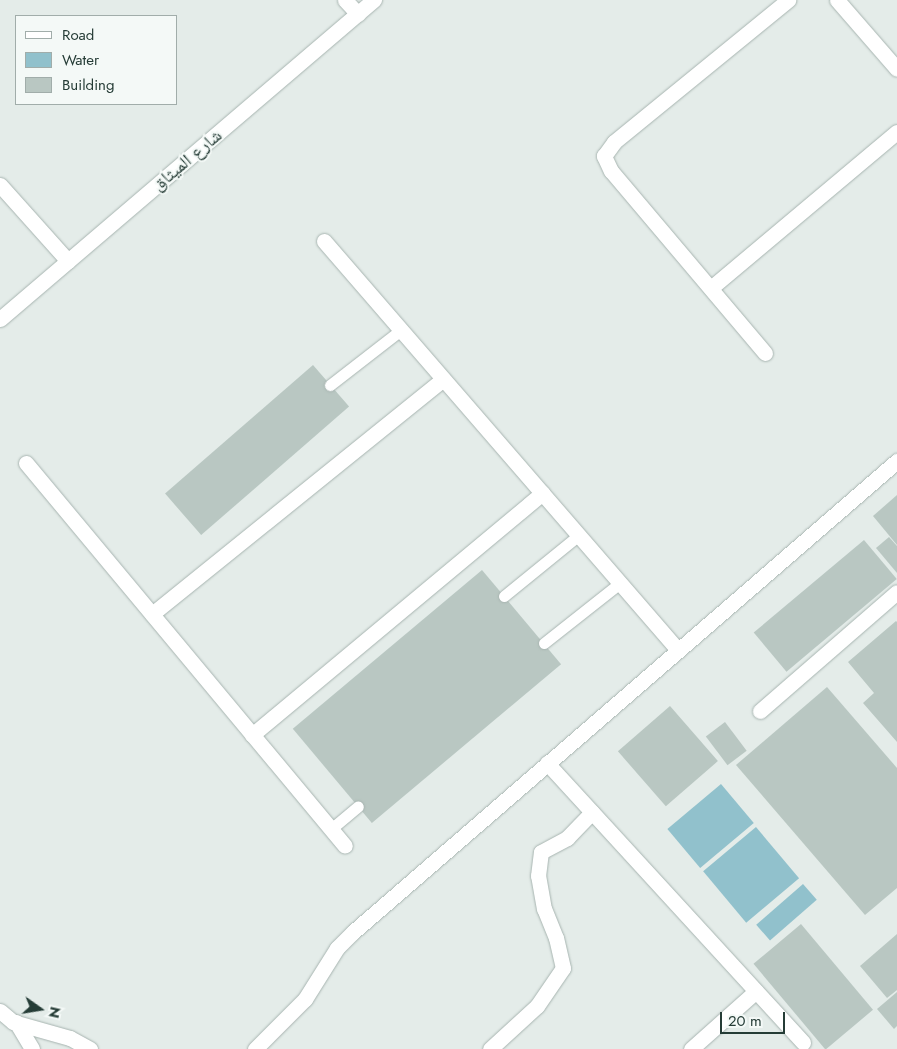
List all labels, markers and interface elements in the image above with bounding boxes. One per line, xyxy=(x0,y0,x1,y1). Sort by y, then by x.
legend xyxy=(15,15,178,105)
text: Road xyxy=(62,24,94,46)
text: Water xyxy=(62,49,99,71)
text: Building xyxy=(62,74,114,96)
street label: شارع الميثاق xyxy=(148,125,226,195)
north arrow xyxy=(15,984,65,1034)
scale bar xyxy=(722,1002,787,1034)
text: N xyxy=(44,1005,66,1020)
text: 20 m xyxy=(728,1010,762,1032)

